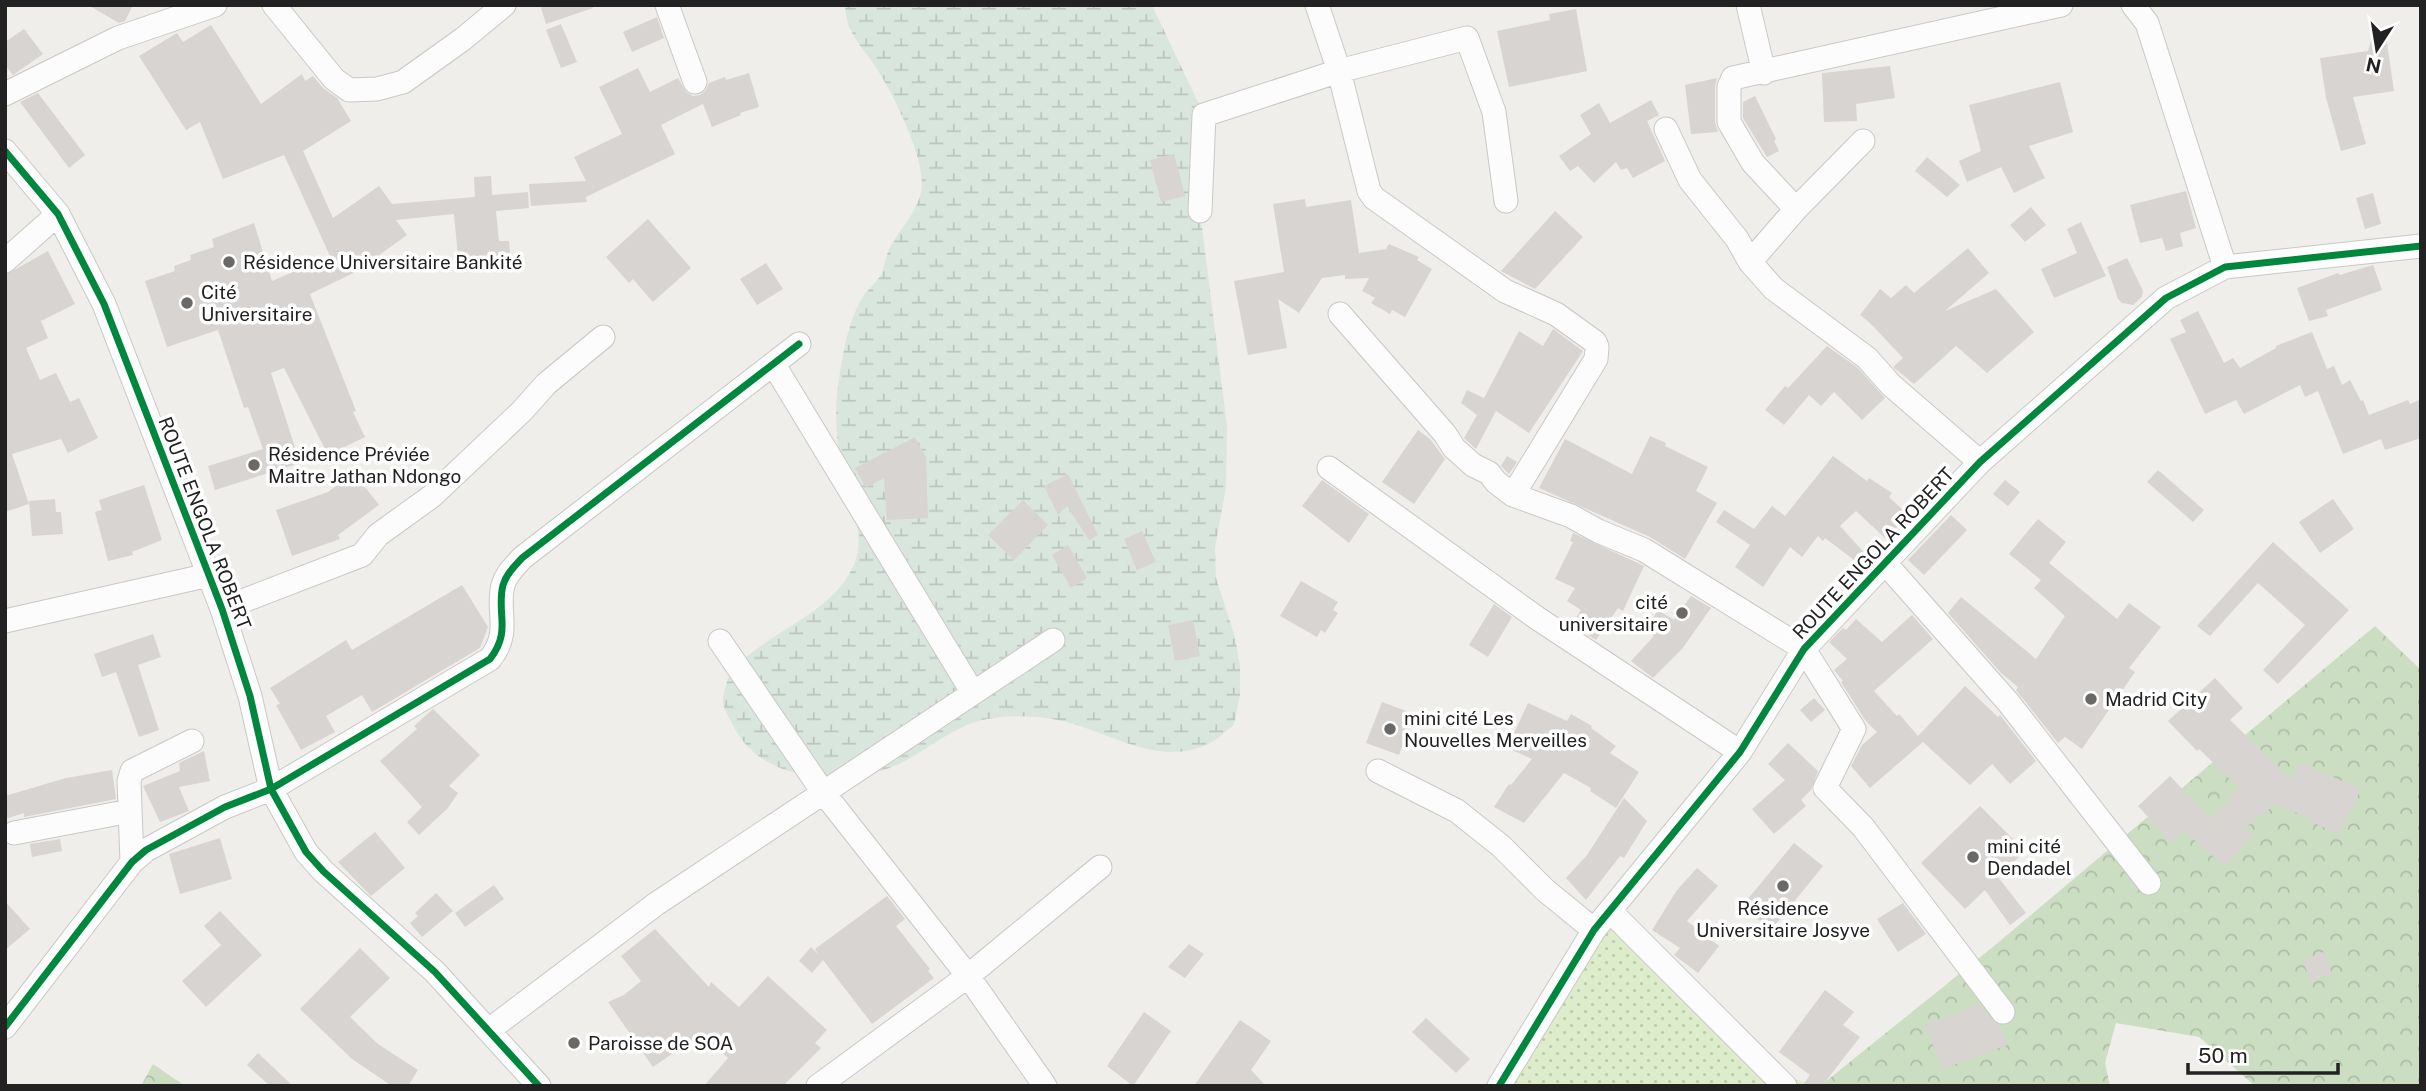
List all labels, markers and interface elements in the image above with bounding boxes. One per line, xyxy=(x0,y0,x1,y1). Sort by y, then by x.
north arrow xyxy=(2342,14,2412,84)
text: N xyxy=(2364,53,2383,78)
place label: Résidence Universitaire Bankité xyxy=(243,251,523,273)
marker: Résidence Universitaire Bankité xyxy=(221,254,237,270)
place label: Cité Universitaire xyxy=(201,281,313,325)
marker: Cité Universitaire xyxy=(179,295,195,311)
street label: ROUTE ENGOLA ROBERT xyxy=(154,413,256,633)
place label: Résidence Préviée Maitre Jathan Ndongo xyxy=(268,443,461,487)
marker: Résidence Préviée Maitre Jathan Ndongo xyxy=(246,457,262,473)
street label: ROUTE ENGOLA ROBERT xyxy=(1788,463,1958,643)
place label: cité universitaire xyxy=(1559,591,1668,635)
marker: cité universitaire xyxy=(1674,605,1690,621)
place label: Madrid City xyxy=(2105,688,2207,710)
marker: Madrid City xyxy=(2083,691,2099,707)
place label: mini cité Les Nouvelles Merveilles xyxy=(1404,707,1587,751)
marker: mini cité Les Nouvelles Merveilles xyxy=(1382,721,1398,737)
place label: mini cité Dendadel xyxy=(1987,835,2072,879)
marker: mini cité Dendadel xyxy=(1965,849,1981,865)
marker: Résidence Universitaire Josyve xyxy=(1775,878,1791,894)
place label: Résidence Universitaire Josyve xyxy=(1696,897,1870,941)
place label: Paroisse de SOA xyxy=(588,1032,733,1054)
scale bar xyxy=(2188,1032,2338,1076)
marker: Paroisse de SOA xyxy=(566,1035,582,1051)
text: 50 m xyxy=(2198,1043,2248,1068)

